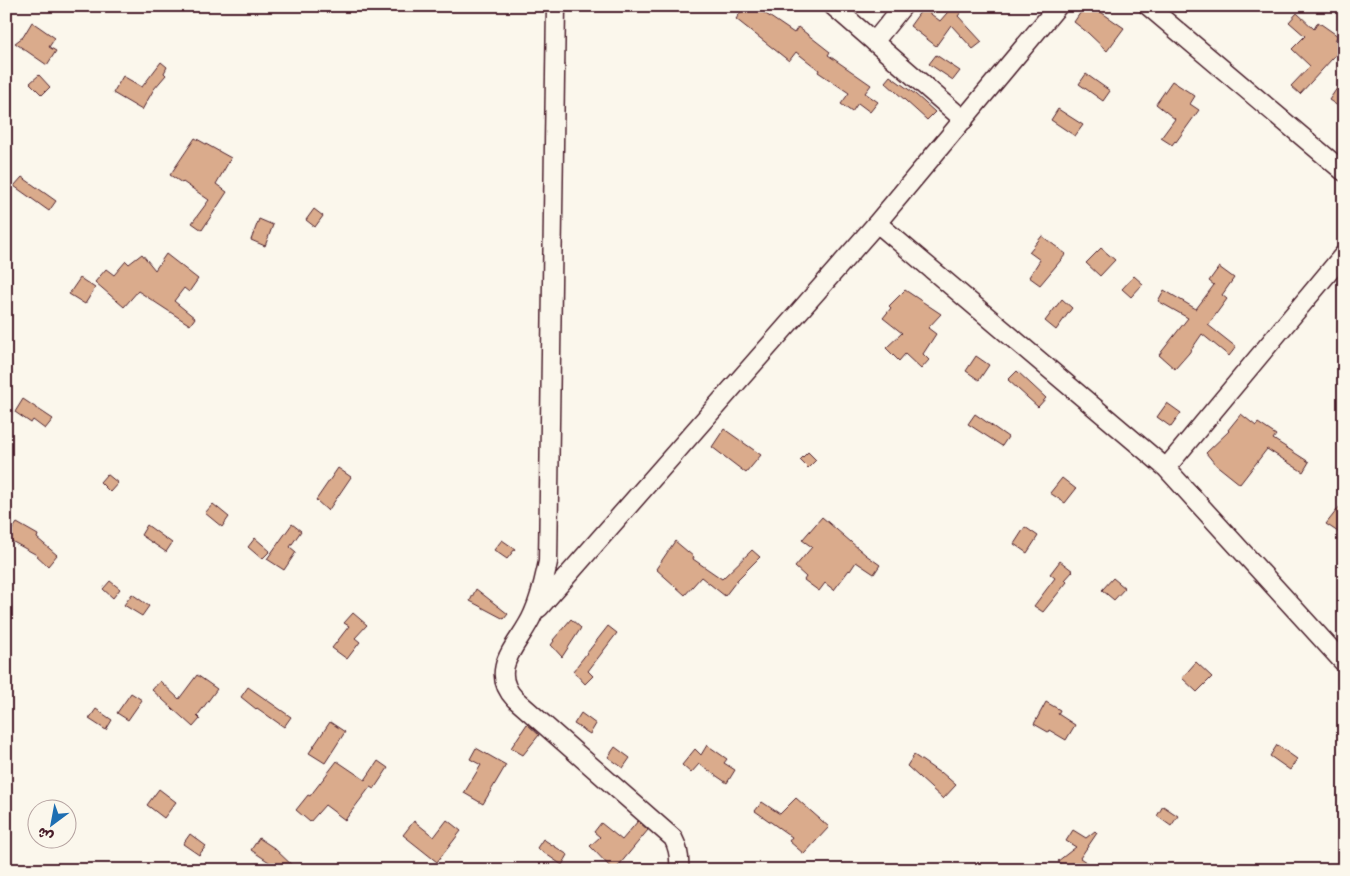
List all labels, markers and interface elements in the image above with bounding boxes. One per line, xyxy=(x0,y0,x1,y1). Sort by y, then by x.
north arrow xyxy=(28,798,78,848)
text: ش xyxy=(34,823,56,846)

